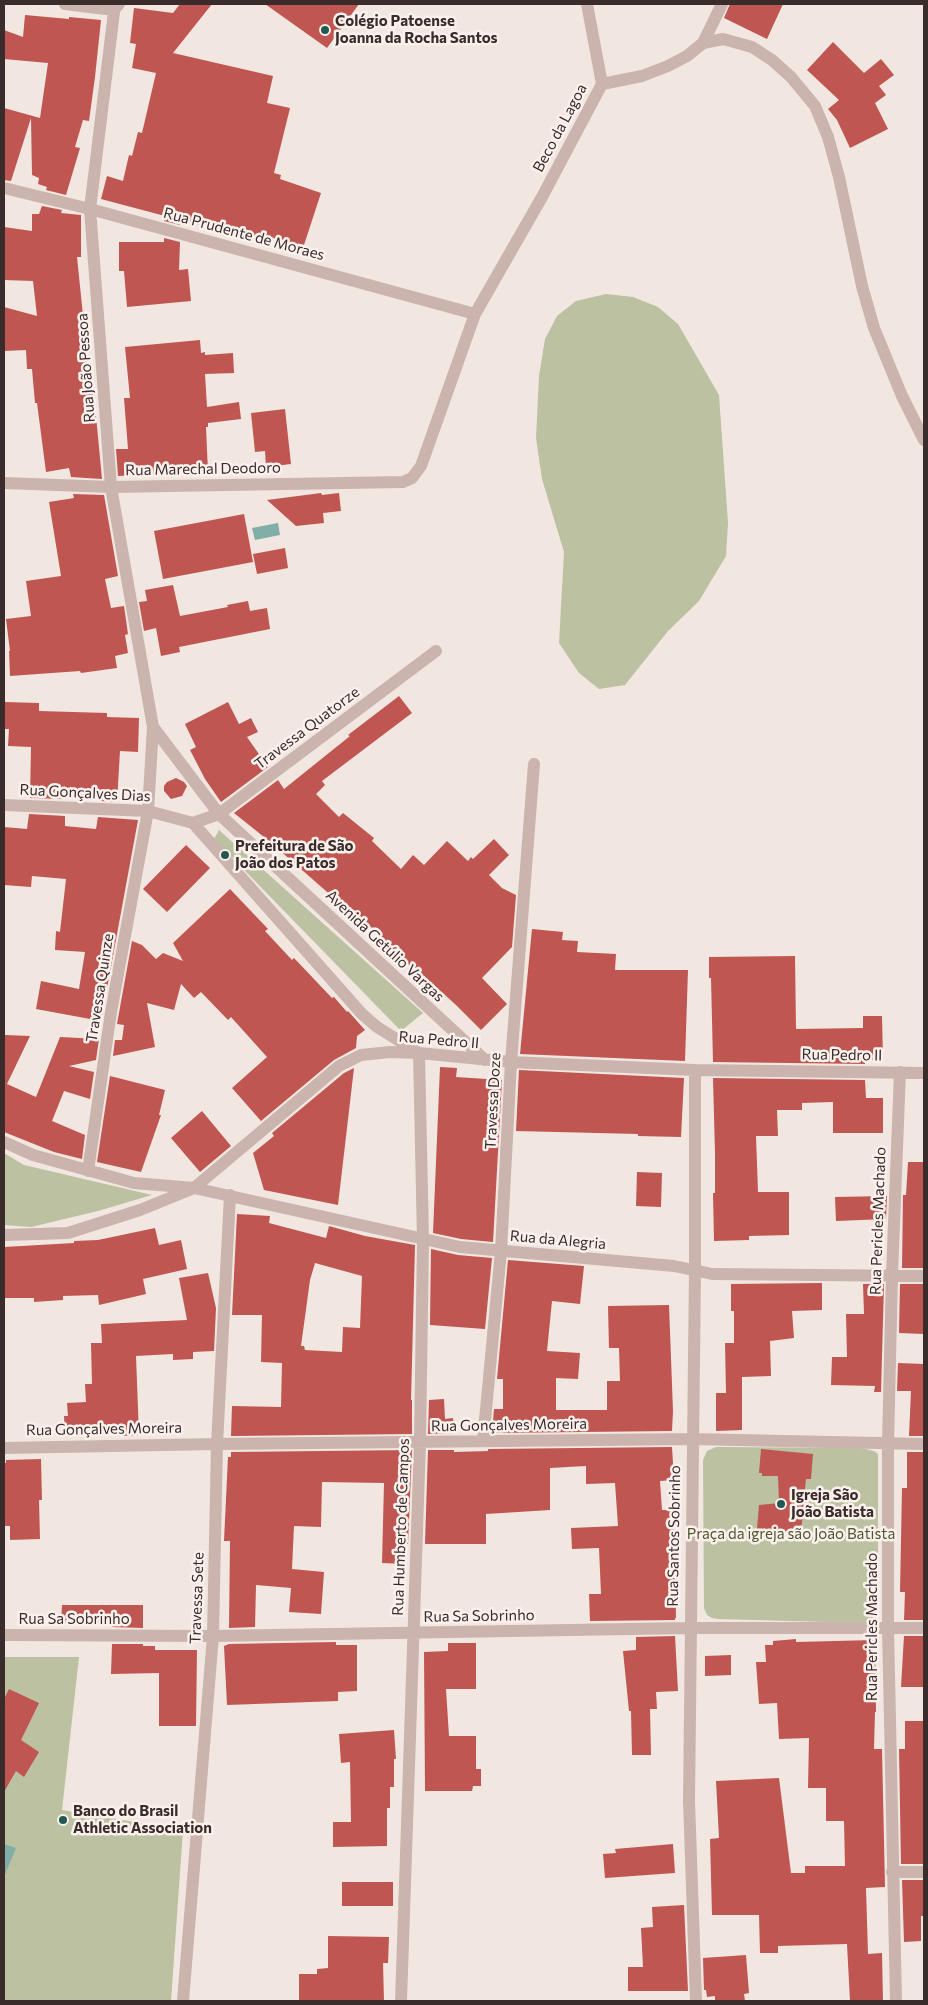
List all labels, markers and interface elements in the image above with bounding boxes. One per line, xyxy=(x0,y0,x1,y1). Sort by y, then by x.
place label: Colégio Patoense Joanna da Rocha Santos xyxy=(335,12,498,47)
marker: Colégio Patoense Joanna da Rocha Santos xyxy=(319,24,331,36)
street label: Beco da Lagoa xyxy=(529,81,591,175)
street label: Rua Prudente de Moraes xyxy=(161,204,327,264)
street label: Rua João Pessoa xyxy=(73,313,99,423)
street label: Rua Marechal Deodoro xyxy=(125,459,281,479)
street label: Travessa Quatorze xyxy=(251,683,363,773)
street label: Rua Gonçalves Dias xyxy=(19,781,151,805)
place label: Prefeitura de São João dos Patos xyxy=(235,837,354,872)
marker: Prefeitura de São João dos Patos xyxy=(219,849,231,861)
street label: Avenida Getúlio Vargas xyxy=(322,886,448,1006)
street label: Travessa Quinze xyxy=(83,932,117,1044)
street label: Rua Pedro II xyxy=(398,1028,480,1052)
street label: Rua Pedro II xyxy=(801,1045,883,1065)
street label: Travessa Doze xyxy=(481,1052,505,1150)
street label: Rua Pericles Machado xyxy=(866,1147,890,1295)
street label: Rua da Alegria xyxy=(509,1227,607,1253)
street label: Rua Gonçalves Moreira xyxy=(431,1415,587,1435)
street label: Rua Gonçalves Moreira xyxy=(26,1419,182,1439)
street label: Rua Humberto de Campos xyxy=(389,1438,413,1616)
street label: Rua Santos Sobrinho xyxy=(664,1465,684,1607)
place label: Igreja São João Batista xyxy=(791,1486,874,1521)
marker: Igreja São João Batista xyxy=(775,1498,787,1510)
park label: Praça da igreja são João Batista xyxy=(687,1525,895,1543)
street label: Travessa Sete xyxy=(186,1552,208,1644)
street label: Rua Pericles Machado xyxy=(863,1553,881,1701)
street label: Rua Sa Sobrinho xyxy=(423,1606,535,1626)
street label: Rua Sa Sobrinho xyxy=(18,1610,130,1628)
place label: Banco do Brasil Athletic Association xyxy=(73,1802,212,1837)
marker: Banco do Brasil Athletic Association xyxy=(57,1814,69,1826)

